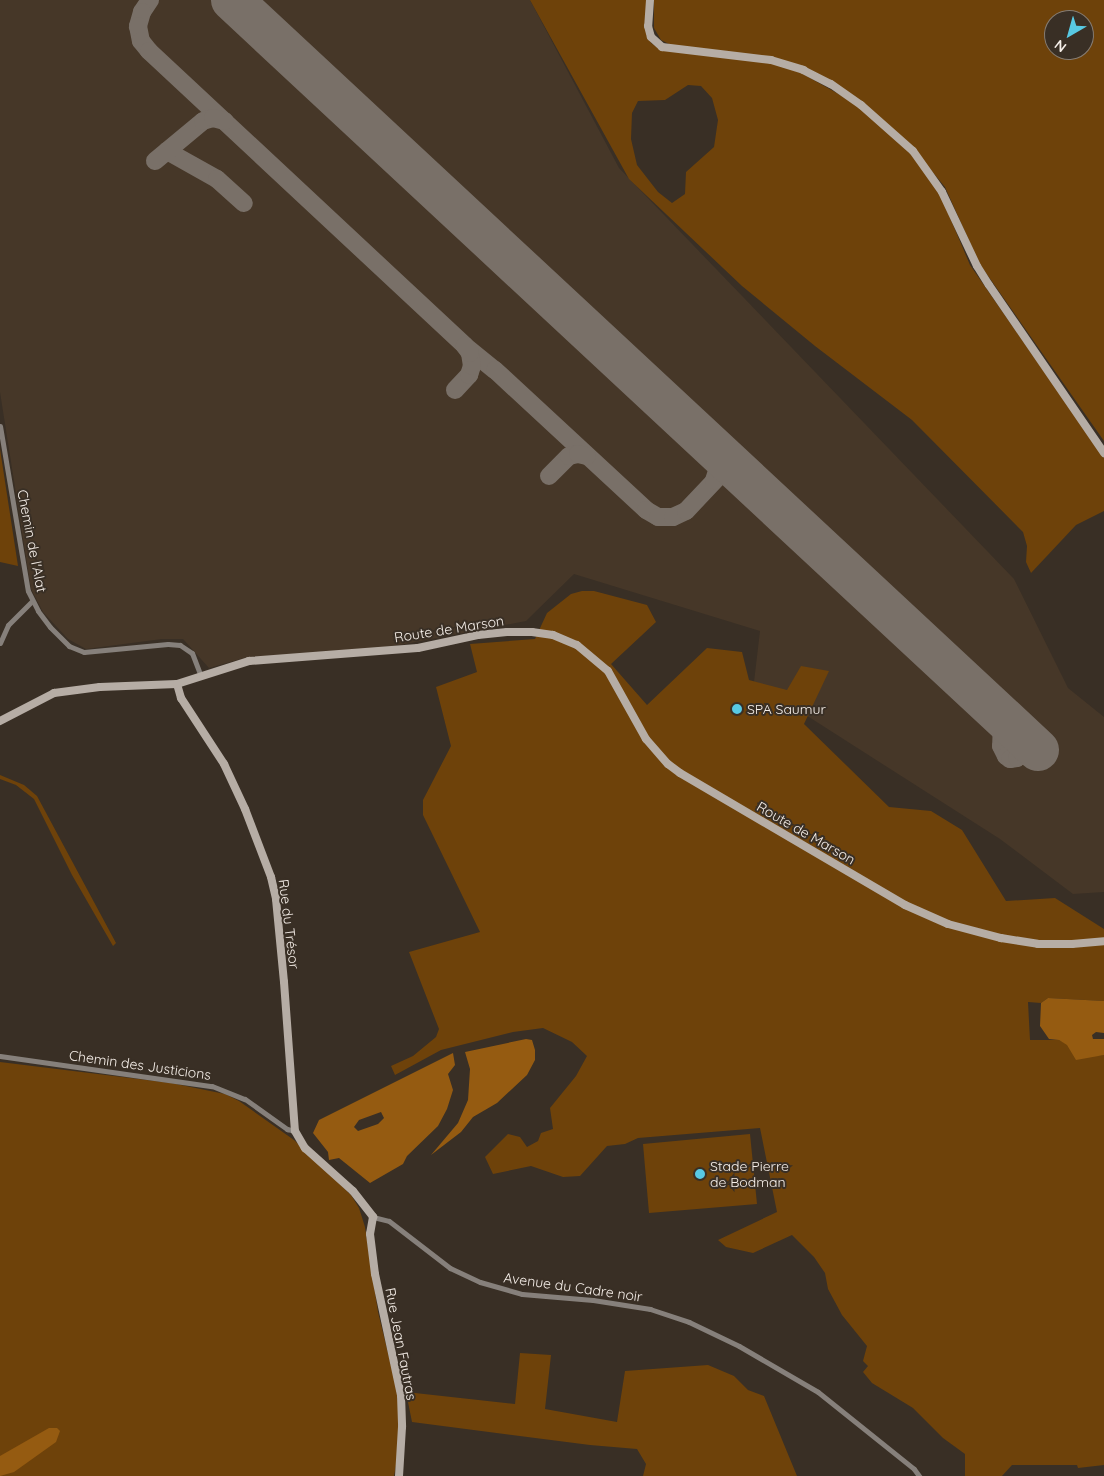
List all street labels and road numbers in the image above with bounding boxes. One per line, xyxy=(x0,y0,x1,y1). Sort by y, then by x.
street label: Chemin de l'Alat xyxy=(14,488,50,594)
street label: Route de Marson xyxy=(393,612,505,646)
street label: Route de Marson xyxy=(754,798,858,868)
street label: Rue du Trésor xyxy=(275,878,303,970)
street label: Chemin des Justicions xyxy=(68,1047,212,1083)
street label: Avenue du Cadre noir xyxy=(502,1269,644,1305)
street label: Rue Jean Fautras xyxy=(382,1286,420,1402)

